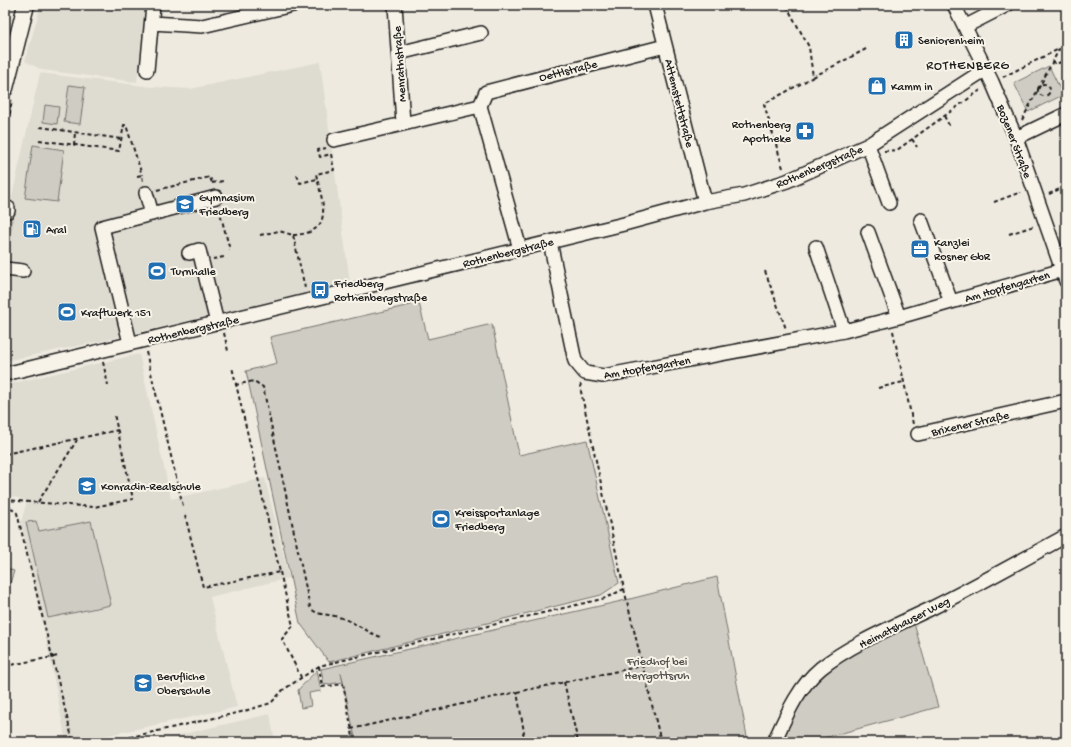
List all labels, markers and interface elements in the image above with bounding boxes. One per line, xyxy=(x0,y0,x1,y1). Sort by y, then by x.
street label: Menrathstraße xyxy=(391,25,411,102)
building icon: Seniorenheim xyxy=(893,29,915,51)
place label: Seniorenheim xyxy=(918,35,985,49)
street label: Oettlstraße xyxy=(538,58,600,86)
street label: Attemstettstraße xyxy=(660,58,696,150)
district label: ROTHENBERG xyxy=(926,59,1010,74)
shop icon: Kamm in xyxy=(866,75,888,97)
place label: Kamm in xyxy=(891,81,933,95)
street label: Bozener Straße xyxy=(992,102,1034,181)
place label: Rothenberg Apotheke xyxy=(732,119,792,147)
pharmacy icon: Rothenberg Apotheke xyxy=(794,120,816,142)
street label: Rothenbergstraße xyxy=(774,143,866,192)
place label: Gymnasium Friedberg xyxy=(198,192,255,220)
school or university icon: Gymnasium Friedberg xyxy=(174,193,196,215)
fuel station icon: Aral xyxy=(21,218,43,240)
place label: Aral xyxy=(46,224,67,238)
street label: Rothenbergstraße xyxy=(462,236,556,272)
place label: Kanzlei Rosner GbR xyxy=(934,237,991,265)
office icon: Kanzlei Rosner GbR xyxy=(909,238,931,260)
sports icon: Turnhalle xyxy=(146,260,168,282)
place label: Turnhalle xyxy=(170,266,217,280)
street label: Am Hopfengarten xyxy=(964,269,1052,307)
place label: Friedberg Rothenbergstraße xyxy=(333,278,428,306)
bus stop icon: Friedberg Rothenbergstraße xyxy=(309,279,331,301)
sports icon: Kraftwerk 151 xyxy=(56,301,78,323)
place label: Kraftwerk 151 xyxy=(81,307,151,321)
street label: Rothenbergstraße xyxy=(147,313,241,348)
street label: Am Hopfengarten xyxy=(603,354,692,383)
street label: Brixener Straße xyxy=(929,409,1011,441)
school or university icon: Konradin-Realschule xyxy=(76,475,98,497)
place label: Konradin-Realschule xyxy=(101,481,202,495)
place label: Kreissportanlage Friedberg xyxy=(454,507,540,535)
sports icon: Kreissportanlage Friedberg xyxy=(430,508,452,530)
street label: Heimatshauser Weg xyxy=(857,595,953,653)
park label: Friedhof bei Herrgottsruh xyxy=(624,656,690,684)
place label: Berufliche Oberschule xyxy=(156,671,211,699)
school or university icon: Berufliche Oberschule xyxy=(132,672,154,694)

